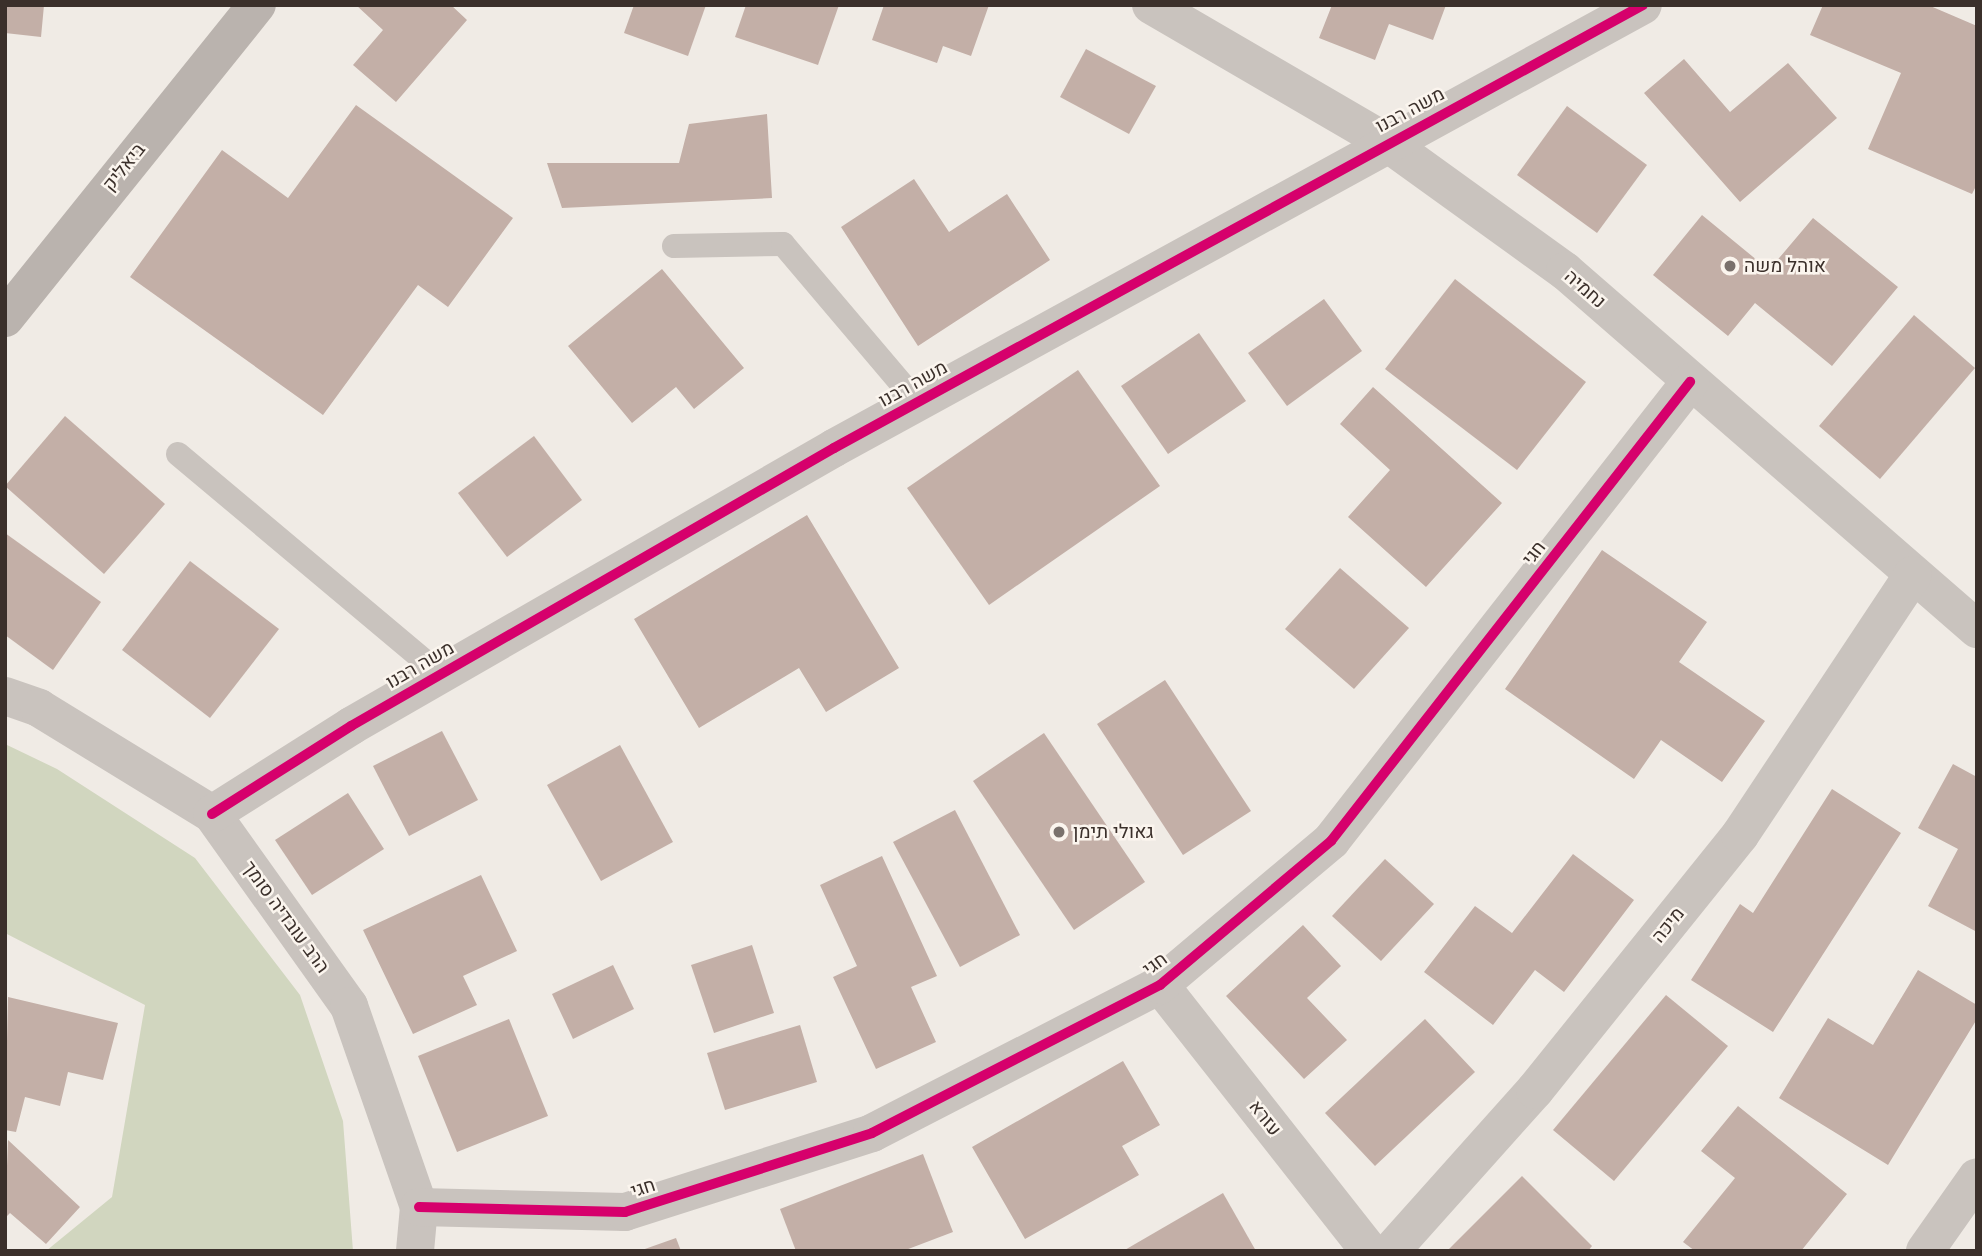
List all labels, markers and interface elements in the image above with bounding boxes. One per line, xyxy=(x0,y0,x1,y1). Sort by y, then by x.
street label: משה רבנו xyxy=(1372,82,1448,138)
street label: ביאליק xyxy=(98,138,150,196)
place label: אוהל משה xyxy=(1744,255,1826,277)
marker: אוהל משה xyxy=(1722,258,1738,274)
street label: נחמיה xyxy=(1560,265,1610,313)
street label: משה רבנו xyxy=(875,356,951,412)
street label: חגי xyxy=(1517,536,1551,570)
street label: משה רבנו xyxy=(382,636,458,694)
place label: גאולי תימן xyxy=(1073,821,1154,843)
marker: גאולי תימן xyxy=(1051,824,1067,840)
street label: הרב עובדיה סומך xyxy=(238,857,334,977)
street label: מיכה xyxy=(1647,903,1689,947)
street label: חגי xyxy=(1138,948,1172,980)
street label: עזרא xyxy=(1244,1096,1286,1140)
street label: חגי xyxy=(628,1173,658,1203)

